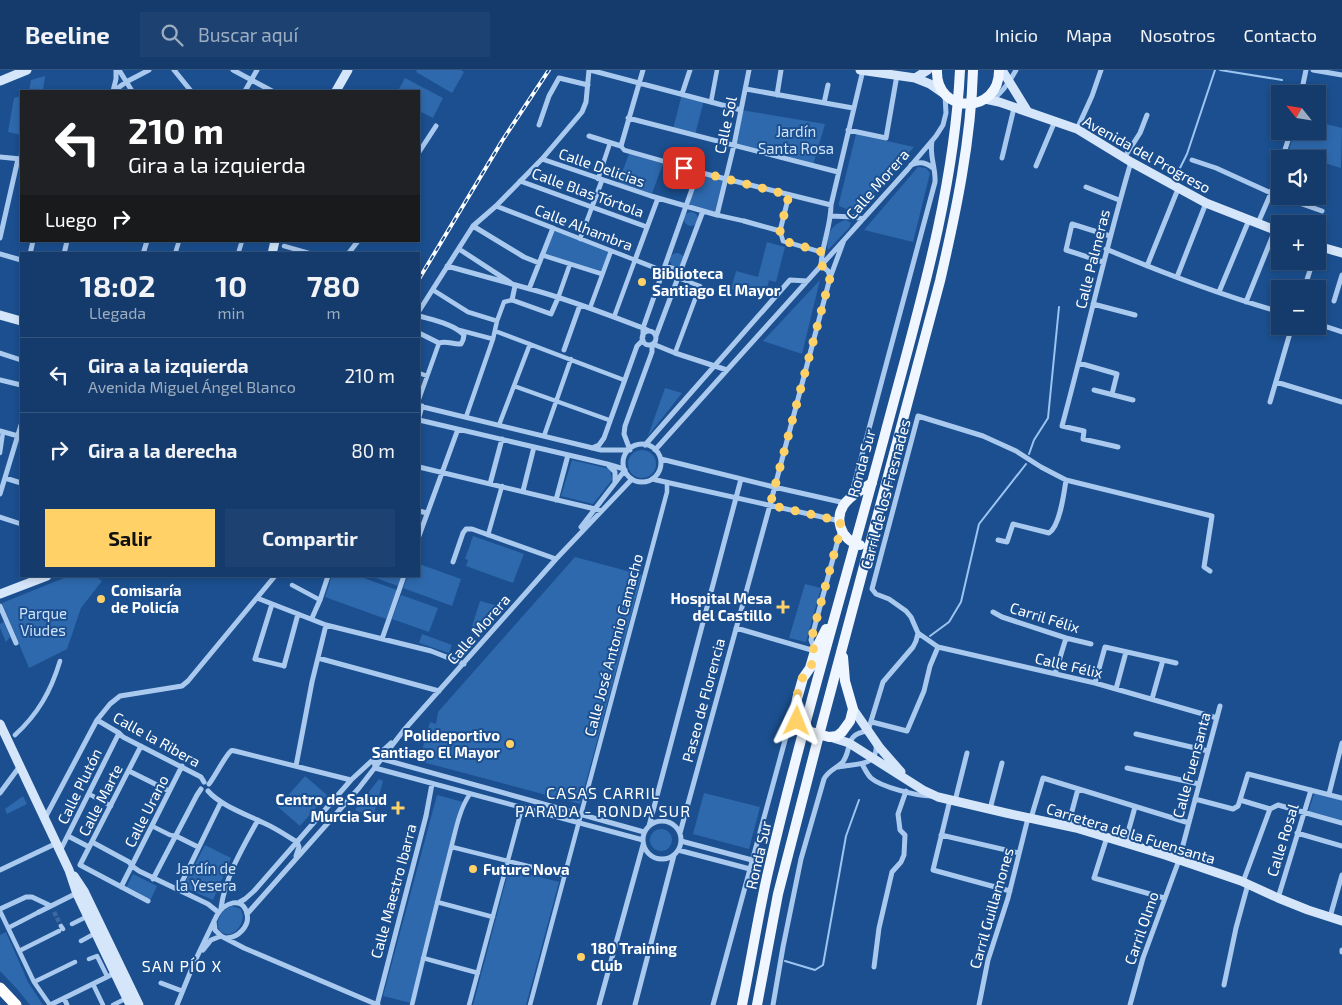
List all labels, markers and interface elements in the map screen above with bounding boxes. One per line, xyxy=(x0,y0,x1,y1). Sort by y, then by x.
search box xyxy=(140,12,490,57)
text: Beeline xyxy=(25,20,110,49)
icon: search xyxy=(158,21,186,49)
text: Buscar aquí xyxy=(198,23,298,46)
text: Inicio xyxy=(995,24,1038,46)
text: Mapa xyxy=(1066,24,1112,46)
text: Nosotros xyxy=(1140,24,1215,46)
text: Contacto xyxy=(1243,24,1317,46)
north arrow xyxy=(1271,85,1326,140)
map controls xyxy=(1271,85,1326,335)
street label: Calle Sol xyxy=(710,94,740,155)
text: 210 m xyxy=(128,109,224,151)
icon: left xyxy=(45,110,110,175)
street label: Avenida del Progreso xyxy=(1080,111,1214,197)
park label: Jardín Santa Rosa xyxy=(758,122,834,157)
street label: Calle Delicias xyxy=(556,144,648,190)
street label: Calle Morera xyxy=(842,145,912,223)
pin xyxy=(663,147,705,189)
button: sound xyxy=(1271,150,1326,205)
text: Gira a la izquierda xyxy=(128,151,306,177)
icon: arrive xyxy=(670,154,698,182)
street label: Calle Blas Tórtola xyxy=(529,163,647,221)
street label: Calle Alhambra xyxy=(532,200,636,254)
icon: right xyxy=(107,205,135,233)
text: Luego xyxy=(45,208,97,231)
street label: Calle Palmeras xyxy=(1071,208,1113,310)
button: + xyxy=(1271,215,1326,270)
place label: Biblioteca Santiago El Mayor xyxy=(652,264,781,300)
text: 18:02 xyxy=(80,267,155,303)
text: 10 xyxy=(215,267,247,303)
text: 780 xyxy=(307,267,360,303)
marker: Biblioteca Santiago El Mayor xyxy=(636,276,648,288)
button: − xyxy=(1271,280,1326,335)
text: Llegada xyxy=(89,303,146,322)
text: min xyxy=(217,303,245,322)
text: m xyxy=(327,303,341,322)
text: Gira a la izquierda xyxy=(88,354,249,377)
icon: left xyxy=(45,361,73,389)
text: 210 m xyxy=(344,364,395,387)
text: Avenida Miguel Ángel Blanco xyxy=(88,377,296,396)
street label: Carril de los Fresnades xyxy=(856,417,914,571)
street label: Ronda Sur xyxy=(843,427,879,499)
icon: right xyxy=(45,436,73,464)
text: Gira a la derecha xyxy=(88,439,237,462)
text: 80 m xyxy=(351,439,395,462)
button: Salir xyxy=(45,509,215,567)
button: Compartir xyxy=(225,509,395,567)
street label: Calle José Antonio Camacho xyxy=(580,552,646,738)
place label: Comisaría de Policía xyxy=(111,581,182,616)
place label: Hospital Mesa del Castillo xyxy=(670,589,772,624)
street label: Calle Morera xyxy=(443,590,513,668)
marker: Comisaría de Policía xyxy=(95,593,107,605)
street label: Carril Félix xyxy=(1008,598,1082,636)
marker: Hospital Mesa del Castillo xyxy=(776,600,790,614)
park label: Parque Viudes xyxy=(19,604,67,639)
street label: Paseo de Florencia xyxy=(678,636,728,764)
street label: Calle Félix xyxy=(1033,648,1105,682)
position arrow xyxy=(770,694,822,746)
street label: Calle la Ribera xyxy=(110,708,204,770)
street label: Calle Fuensanta xyxy=(1168,710,1214,820)
place label: Polideportivo Santiago El Mayor xyxy=(372,726,501,762)
marker: Polideportivo Santiago El Mayor xyxy=(504,738,516,750)
street label: Calle Plutón xyxy=(53,745,105,827)
street label: Calle Marte xyxy=(74,761,126,839)
street label: Calle Urano xyxy=(120,772,172,850)
district label: CASAS CARRIL PARADA - RONDA SUR xyxy=(515,783,691,820)
place label: Centro de Salud Murcia Sur xyxy=(275,790,388,825)
street label: Carretera de la Fuensanta xyxy=(1044,799,1218,867)
marker: Centro de Salud Murcia Sur xyxy=(391,801,405,815)
street label: Calle Rosal xyxy=(1262,801,1302,879)
street label: Ronda Sur xyxy=(741,819,775,891)
street label: Calle Maestro Ibarra xyxy=(366,822,420,960)
street label: Carril Guillamones xyxy=(965,846,1017,970)
park label: Jardín de la Yesera xyxy=(175,859,237,894)
place label: Future Nova xyxy=(483,860,570,878)
marker: Future Nova xyxy=(467,863,479,875)
street label: Carril Olmo xyxy=(1120,889,1162,967)
place label: 180 Training Club xyxy=(591,939,677,974)
marker: 180 Training Club xyxy=(575,951,587,963)
district label: SAN PÍO X xyxy=(142,956,222,975)

